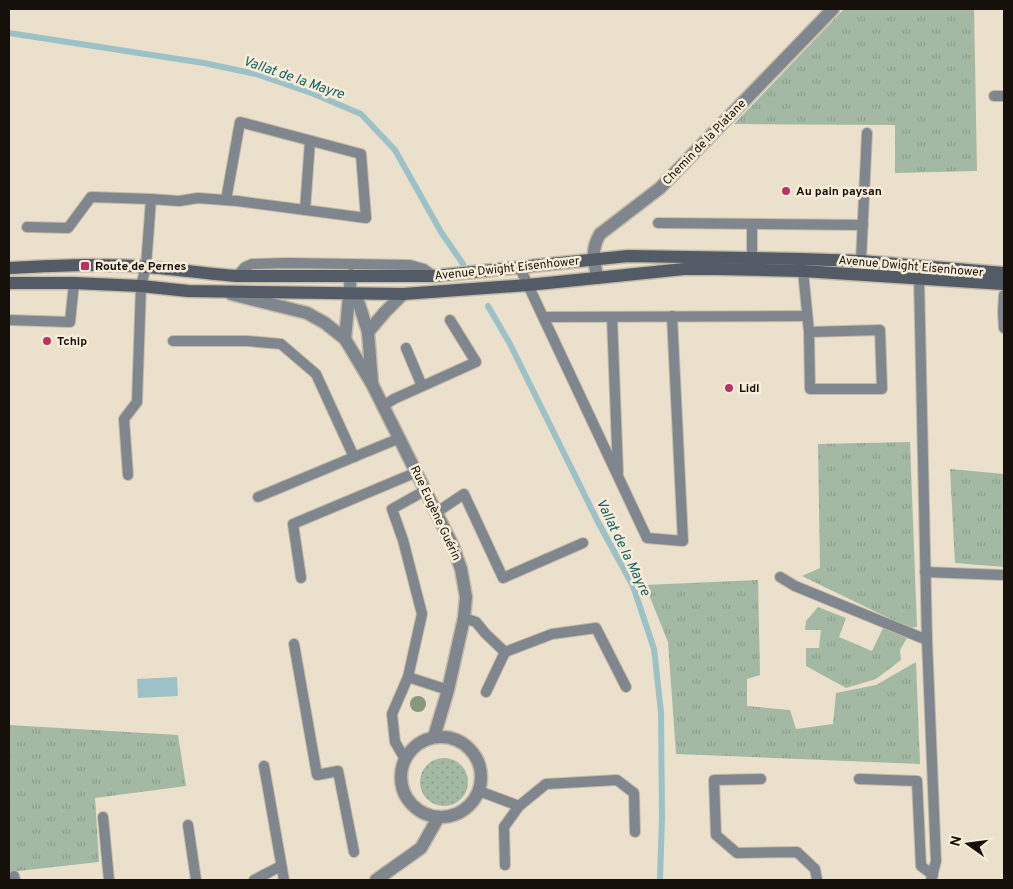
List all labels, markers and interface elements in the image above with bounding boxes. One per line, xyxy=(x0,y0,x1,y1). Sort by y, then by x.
water label: Vallat de la Mayre xyxy=(241,53,347,104)
street label: Chemin de la Platane xyxy=(660,96,750,189)
place label: Au pain paysan xyxy=(796,184,882,200)
marker: Au pain paysan xyxy=(780,185,792,197)
street label: Avenue Dwight Eisenhower xyxy=(434,253,581,285)
street label: Avenue Dwight Eisenhower xyxy=(838,253,984,281)
place label: Route de Pernes xyxy=(95,259,187,275)
marker: Route de Pernes xyxy=(79,260,91,272)
place label: Tchip xyxy=(57,334,87,350)
marker: Tchip xyxy=(41,335,53,347)
place label: Lidl xyxy=(739,381,760,397)
marker: Lidl xyxy=(723,382,735,394)
street label: Rue Eugène Guérin xyxy=(406,463,464,563)
water label: Vallat de la Mayre xyxy=(592,496,654,600)
north arrow xyxy=(943,819,993,869)
text: N xyxy=(947,834,966,848)

